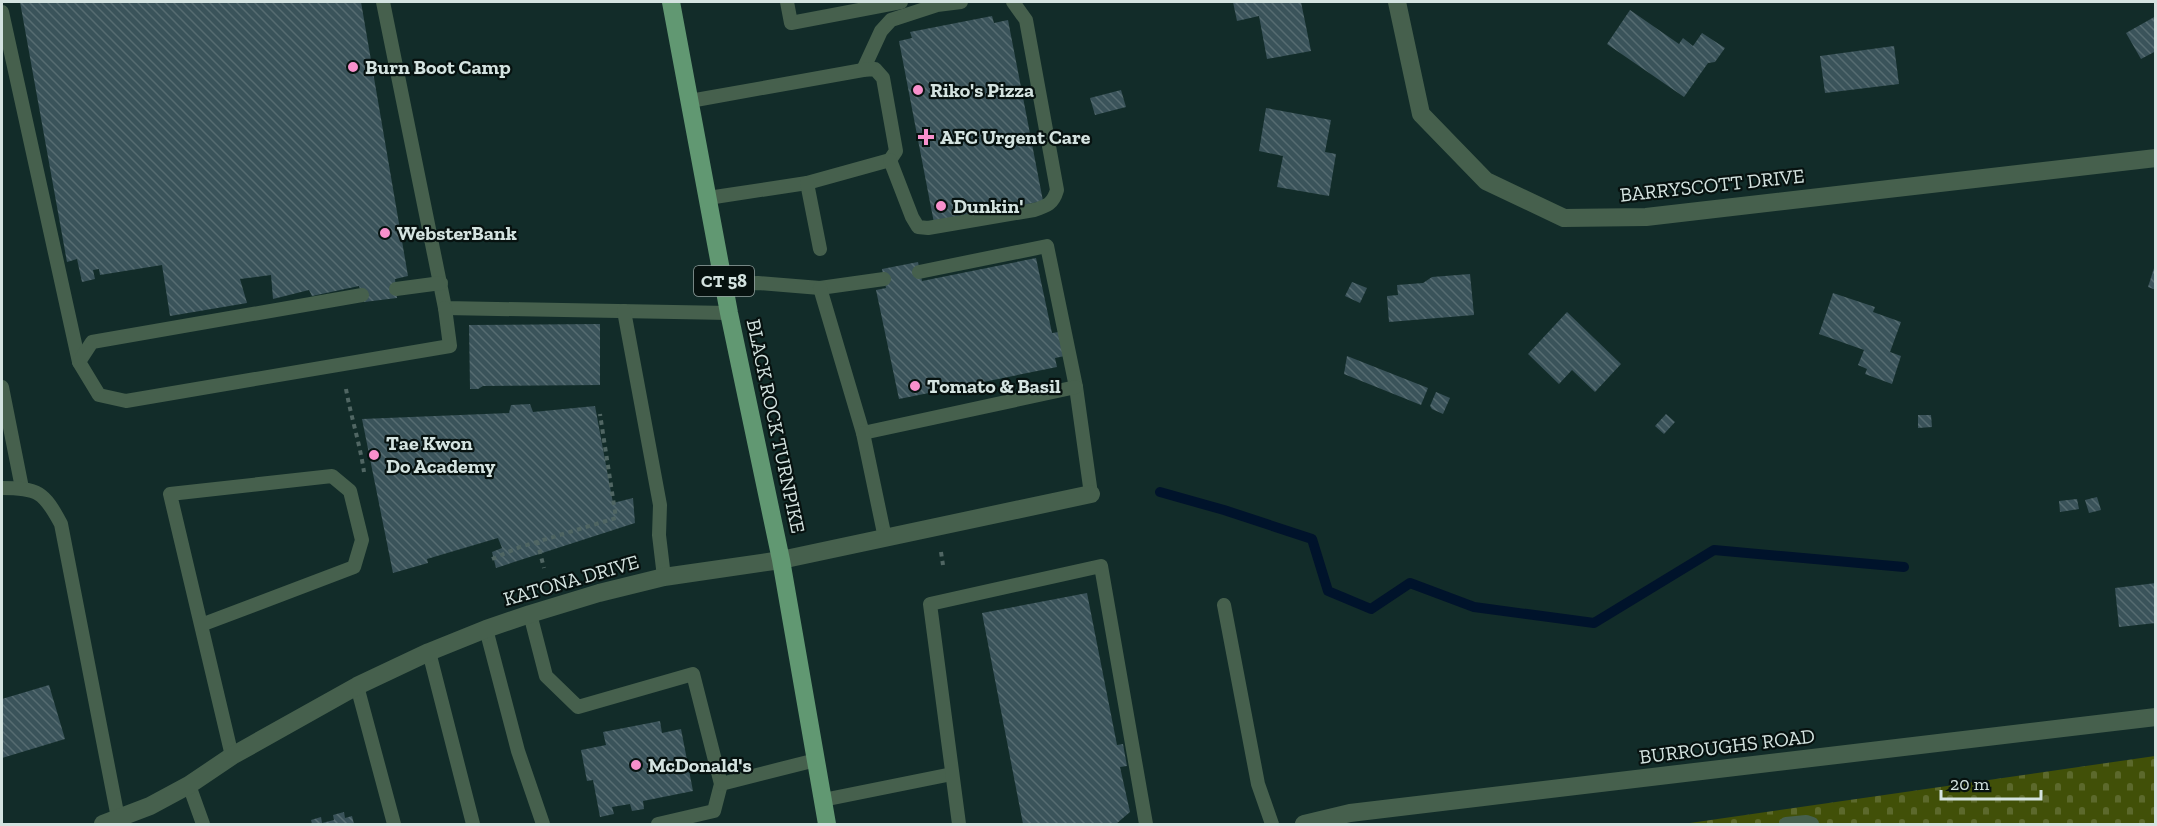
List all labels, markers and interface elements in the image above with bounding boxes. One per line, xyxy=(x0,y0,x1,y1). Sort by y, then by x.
place label: Burn Boot Camp xyxy=(365,55,511,79)
marker: Burn Boot Camp xyxy=(346,60,360,74)
place label: Riko's Pizza xyxy=(930,78,1034,102)
marker: Riko's Pizza xyxy=(911,83,925,97)
place label: AFC Urgent Care xyxy=(940,125,1091,149)
marker: AFC Urgent Care xyxy=(917,128,935,146)
street label: BARRYSCOTT DRIVE xyxy=(1619,163,1805,207)
place label: Dunkin' xyxy=(953,194,1023,218)
marker: Dunkin' xyxy=(934,199,948,213)
place label: WebsterBank xyxy=(397,221,517,245)
marker: WebsterBank xyxy=(378,226,392,240)
road number: CT 58 xyxy=(694,266,754,296)
street label: BLACK ROCK TURNPIKE xyxy=(742,317,810,535)
place label: Tomato & Basil xyxy=(927,374,1061,398)
marker: Tomato & Basil xyxy=(908,379,922,393)
place label: Tae Kwon Do Academy xyxy=(386,431,496,478)
marker: Tae Kwon Do Academy xyxy=(367,448,381,462)
street label: KATONA DRIVE xyxy=(500,549,642,611)
street label: BURROUGHS ROAD xyxy=(1638,723,1816,769)
place label: McDonald's xyxy=(648,753,752,777)
marker: McDonald's xyxy=(629,758,643,772)
scale bar xyxy=(1941,763,2042,801)
text: 20 m xyxy=(1950,773,1990,795)

